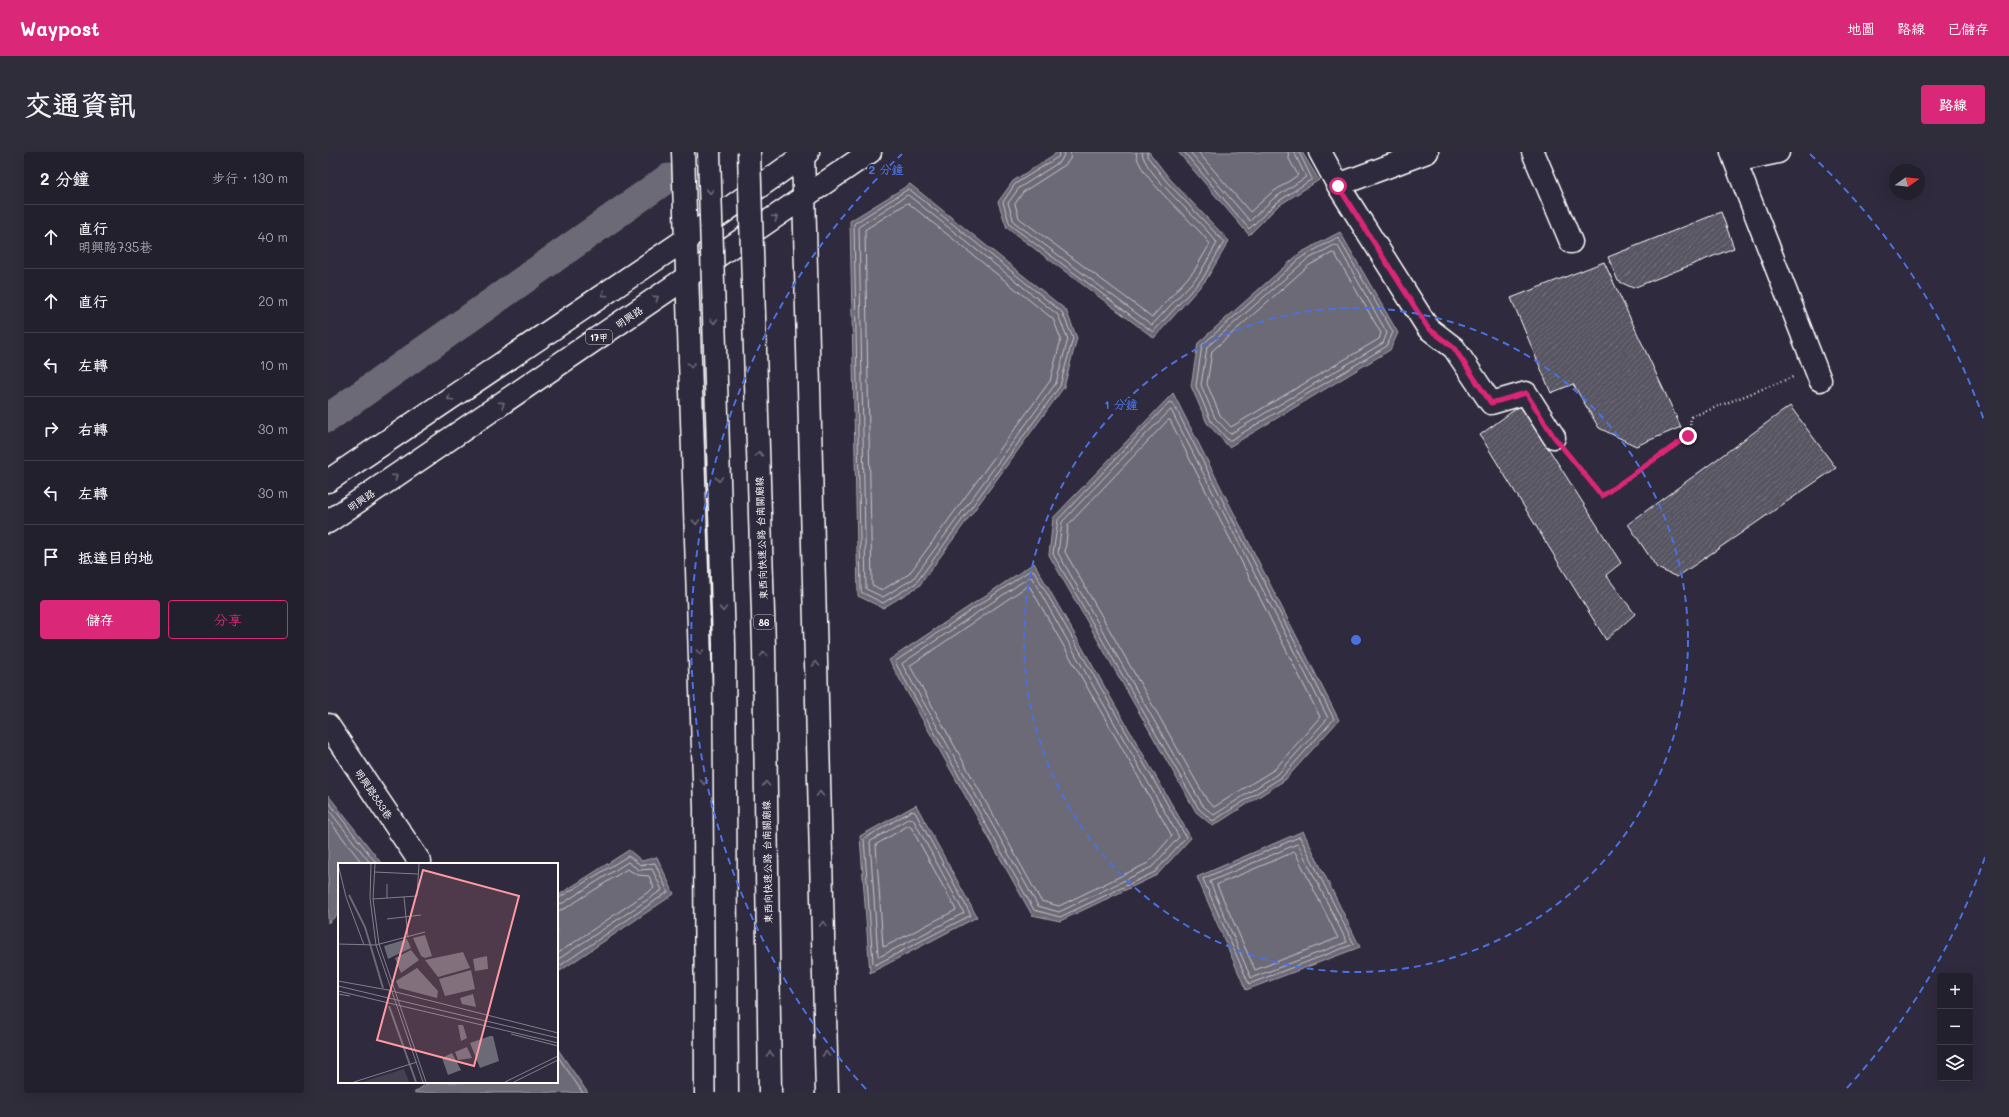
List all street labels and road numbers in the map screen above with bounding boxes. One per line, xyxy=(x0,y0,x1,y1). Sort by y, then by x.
street label: 明興路 xyxy=(613,303,645,331)
road number: 17甲 xyxy=(586,330,612,344)
street label: 東西向快速公路 台南關廟線 xyxy=(752,476,770,600)
street label: 明興路 xyxy=(345,486,377,514)
road number: 86 xyxy=(754,615,774,629)
street label: 明興路883巷 xyxy=(352,766,397,823)
street label: 東西向快速公路 台南關廟線 xyxy=(759,800,775,924)

